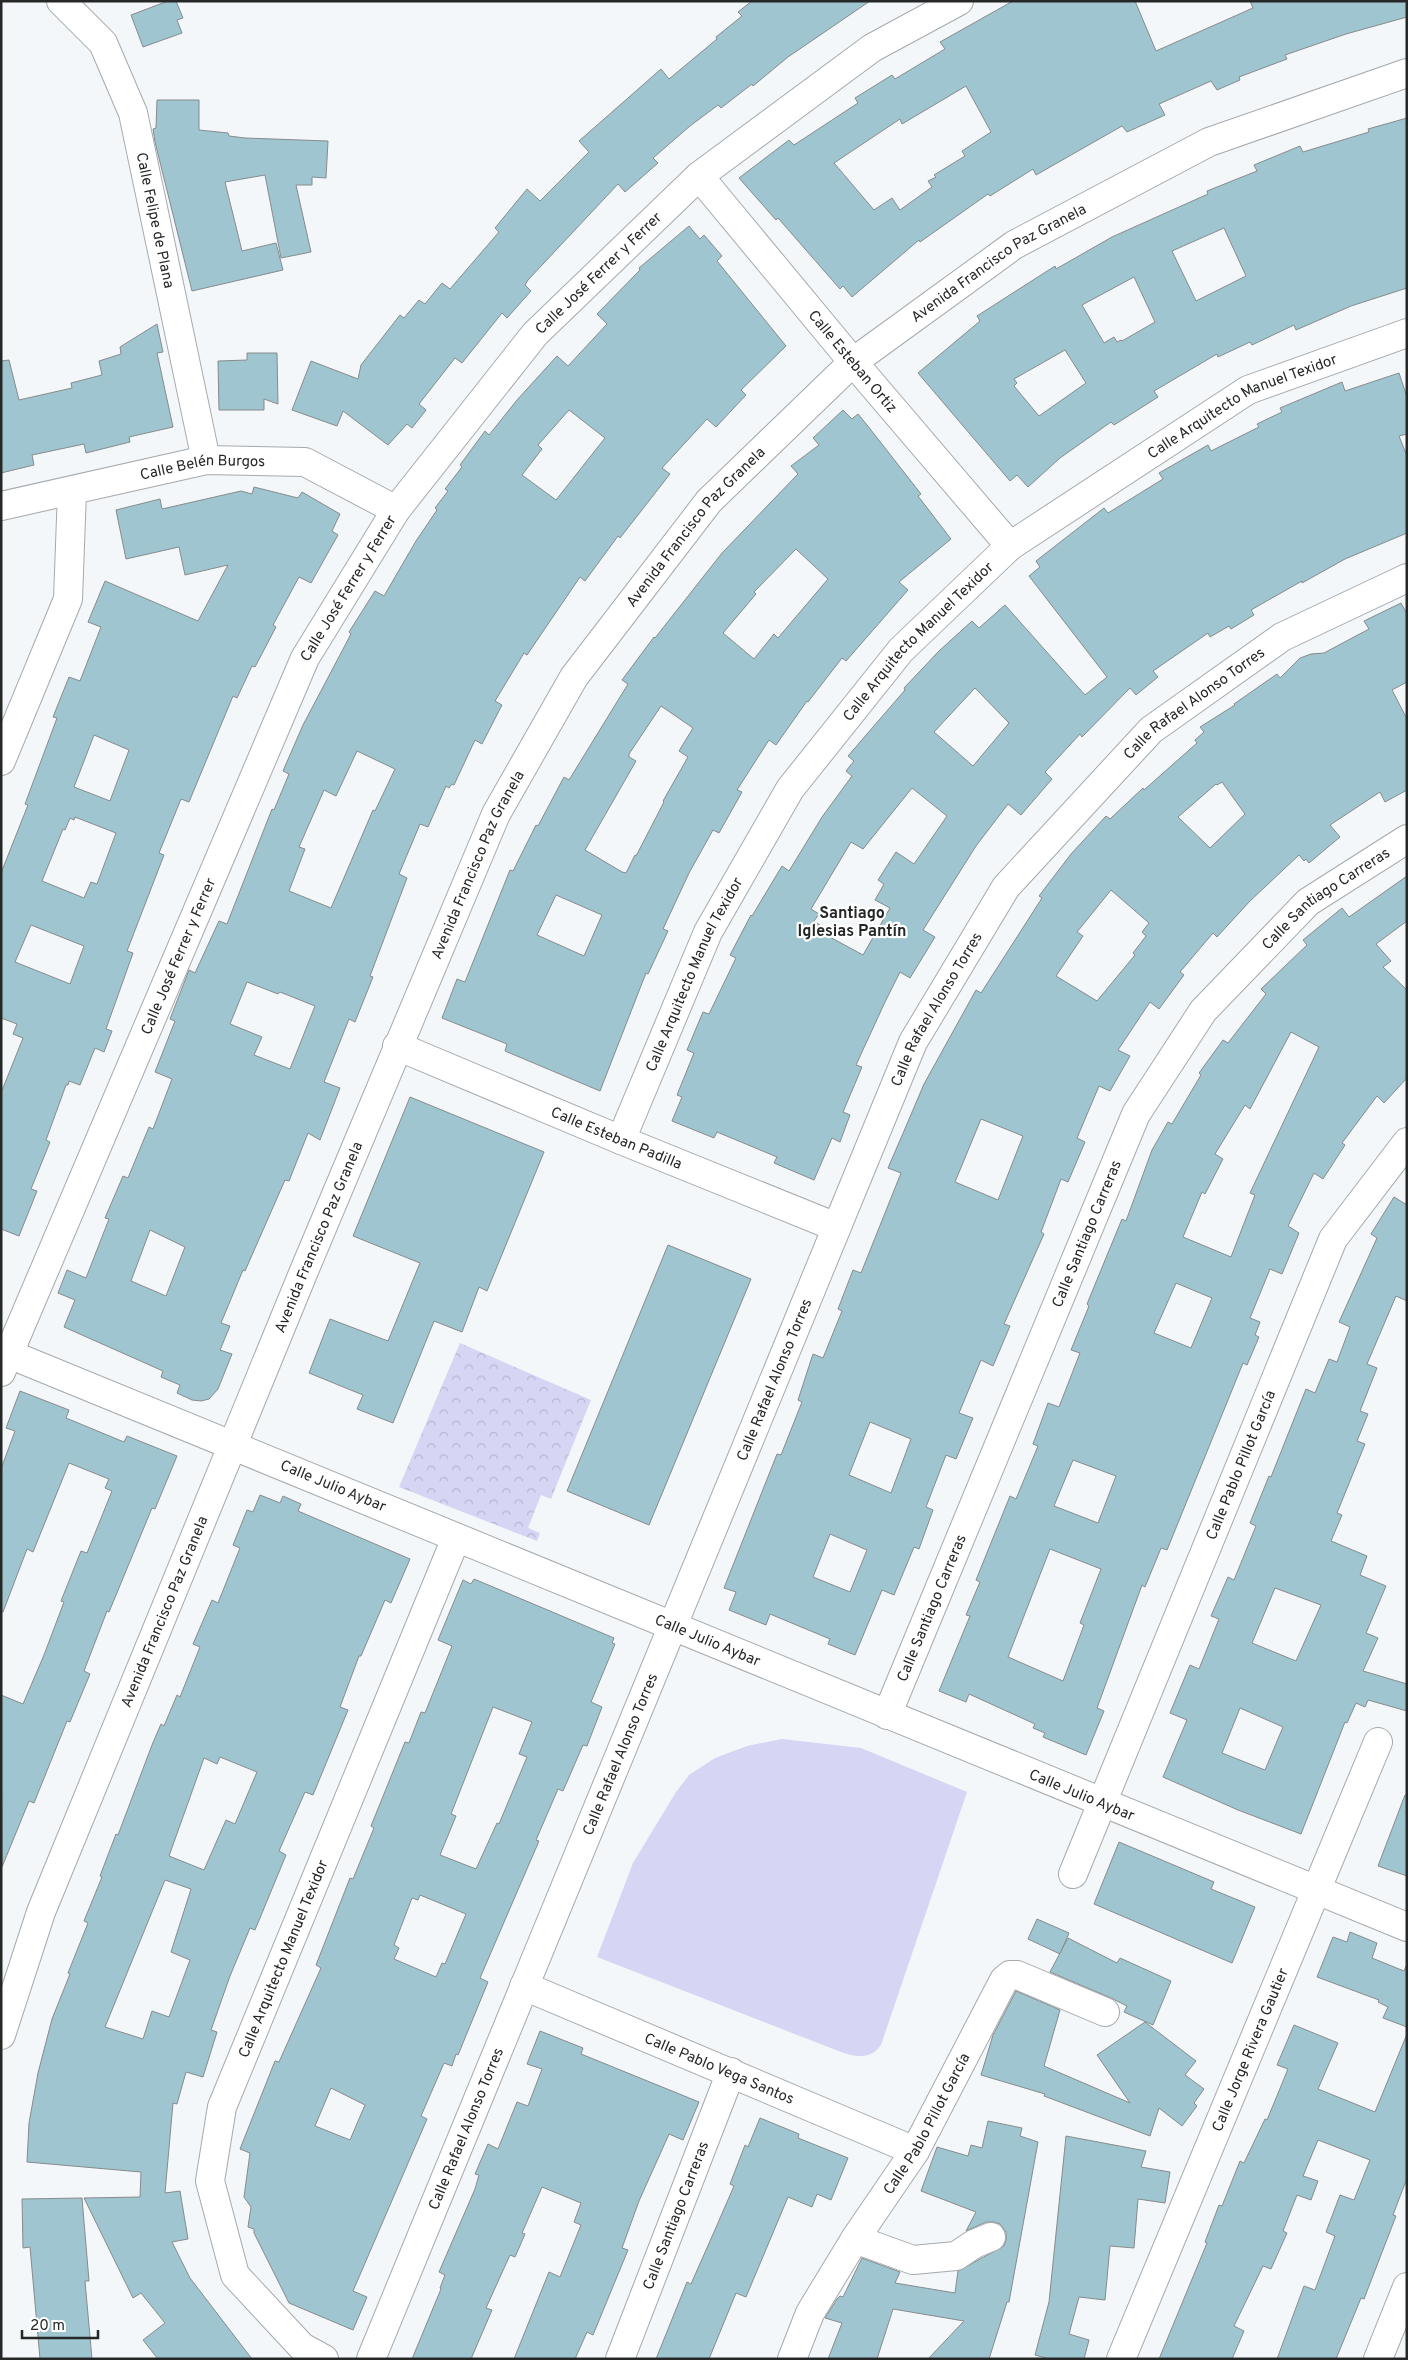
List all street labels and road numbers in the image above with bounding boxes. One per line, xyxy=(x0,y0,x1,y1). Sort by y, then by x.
street label: Calle Felipe de Plana xyxy=(131,151,178,290)
street label: Avenida Francisco Paz Granela xyxy=(908,200,1090,328)
street label: Calle José Ferrer y Ferrer xyxy=(532,209,667,339)
street label: Calle Esteban Ortiz xyxy=(803,307,901,418)
street label: Calle Arquitecto Manuel Texidor xyxy=(1144,351,1340,464)
street label: Avenida Francisco Paz Granela xyxy=(623,444,770,612)
street label: Calle Belén Burgos xyxy=(138,452,265,485)
street label: Calle José Ferrer y Ferrer xyxy=(297,512,402,666)
street label: Calle Arquitecto Manuel Texidor xyxy=(840,559,998,726)
street label: Calle Rafael Alonso Torres xyxy=(1120,644,1269,764)
street label: Avenida Francisco Paz Granela xyxy=(428,768,530,963)
street label: Calle Santiago Carreras xyxy=(1259,844,1394,955)
street label: Calle Arquitecto Manuel Texidor xyxy=(643,874,748,1075)
street label: Calle José Ferrer y Ferrer xyxy=(138,875,221,1038)
street label: Calle Rafael Alonso Torres xyxy=(888,929,988,1090)
street label: Calle Esteban Padilla xyxy=(548,1104,684,1175)
street label: Avenida Francisco Paz Granela xyxy=(272,1139,368,1336)
street label: Calle Santiago Carreras xyxy=(1049,1158,1127,1311)
street label: Calle Rafael Alonso Torres xyxy=(734,1296,817,1464)
street label: Calle Pablo Pillot García xyxy=(1203,1388,1281,1543)
street label: Calle Julio Aybar xyxy=(277,1457,389,1517)
street label: Avenida Francisco Paz Granela xyxy=(118,1514,213,1711)
street label: Calle Santiago Carreras xyxy=(894,1532,972,1685)
street label: Calle Julio Aybar xyxy=(651,1611,763,1672)
street label: Calle Rafael Alonso Torres xyxy=(579,1671,663,1839)
street label: Calle Julio Aybar xyxy=(1026,1766,1137,1826)
street label: Calle Arquitecto Manuel Texidor xyxy=(235,1857,334,2061)
street label: Calle Jorge Rivera Gautier xyxy=(1209,1965,1294,2135)
street label: Calle Pablo Vega Santos xyxy=(641,2030,796,2110)
street label: Calle Rafael Alonso Torres xyxy=(425,2045,509,2213)
street label: Calle Pablo Pillot García xyxy=(880,2050,975,2199)
street label: Calle Santiago Carreras xyxy=(640,2139,714,2293)

